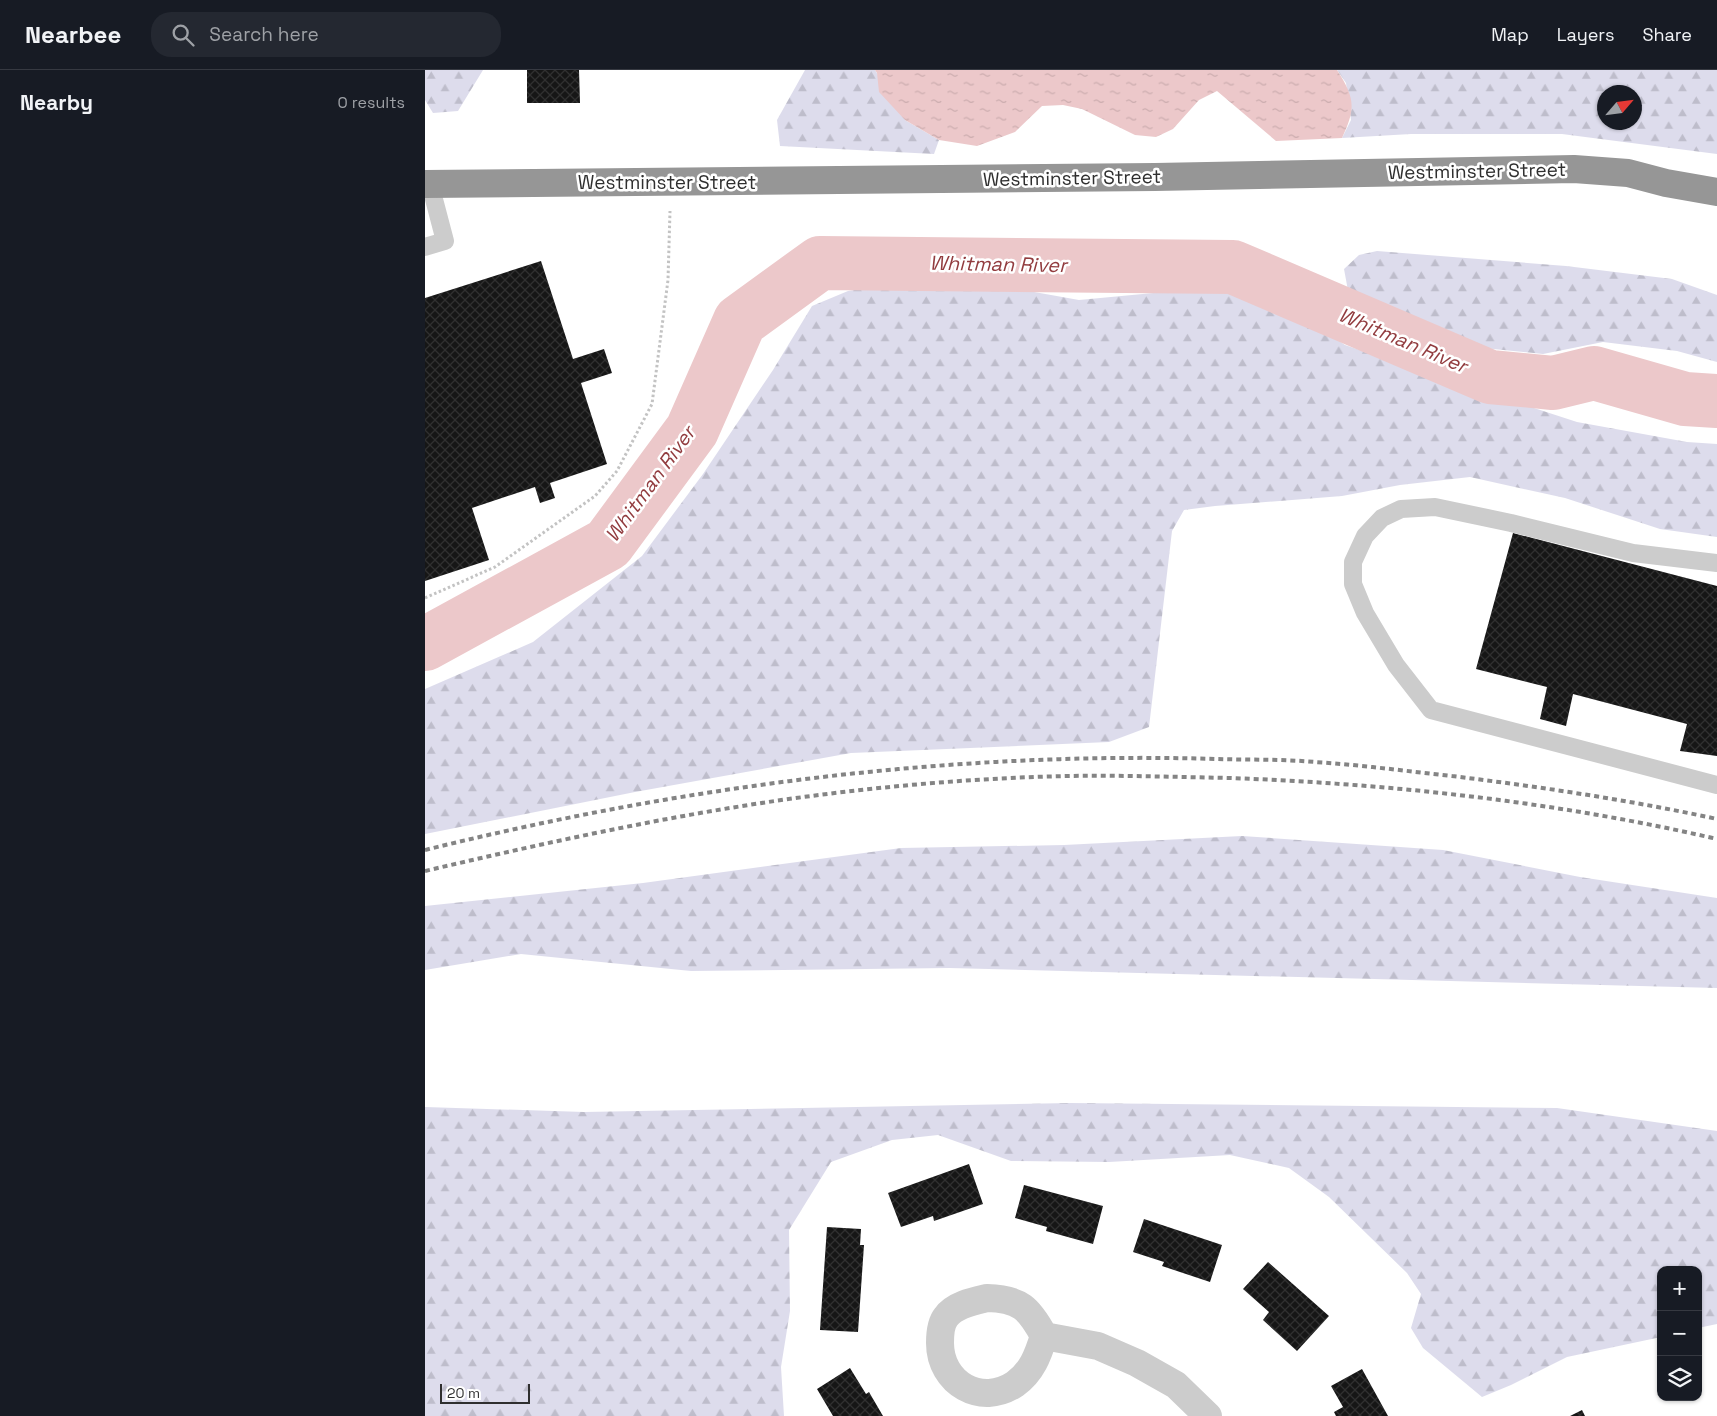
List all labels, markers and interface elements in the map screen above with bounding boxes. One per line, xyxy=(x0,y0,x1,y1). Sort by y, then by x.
search box xyxy=(151,12,501,57)
text: Nearbee xyxy=(25,19,121,50)
icon: search xyxy=(169,21,197,49)
text: Search here xyxy=(209,22,319,47)
text: Map xyxy=(1491,23,1529,46)
text: Layers xyxy=(1557,23,1614,46)
text: Share xyxy=(1642,23,1692,46)
north arrow xyxy=(1597,85,1642,130)
text: Nearby xyxy=(20,89,93,116)
text: 0 results xyxy=(337,92,405,113)
street label: Westminster Street xyxy=(1388,157,1566,185)
street label: Westminster Street xyxy=(983,164,1161,192)
street label: Westminster Street xyxy=(578,170,756,195)
water label: Whitman River xyxy=(929,250,1069,278)
water label: Whitman River xyxy=(1335,301,1474,380)
water label: Whitman River xyxy=(599,419,702,547)
map controls xyxy=(1657,1266,1702,1401)
button: + xyxy=(1657,1266,1702,1311)
button: − xyxy=(1657,1311,1702,1356)
button: layers xyxy=(1657,1356,1702,1401)
scale bar xyxy=(440,1381,530,1404)
text: 20 m xyxy=(447,1384,480,1402)

